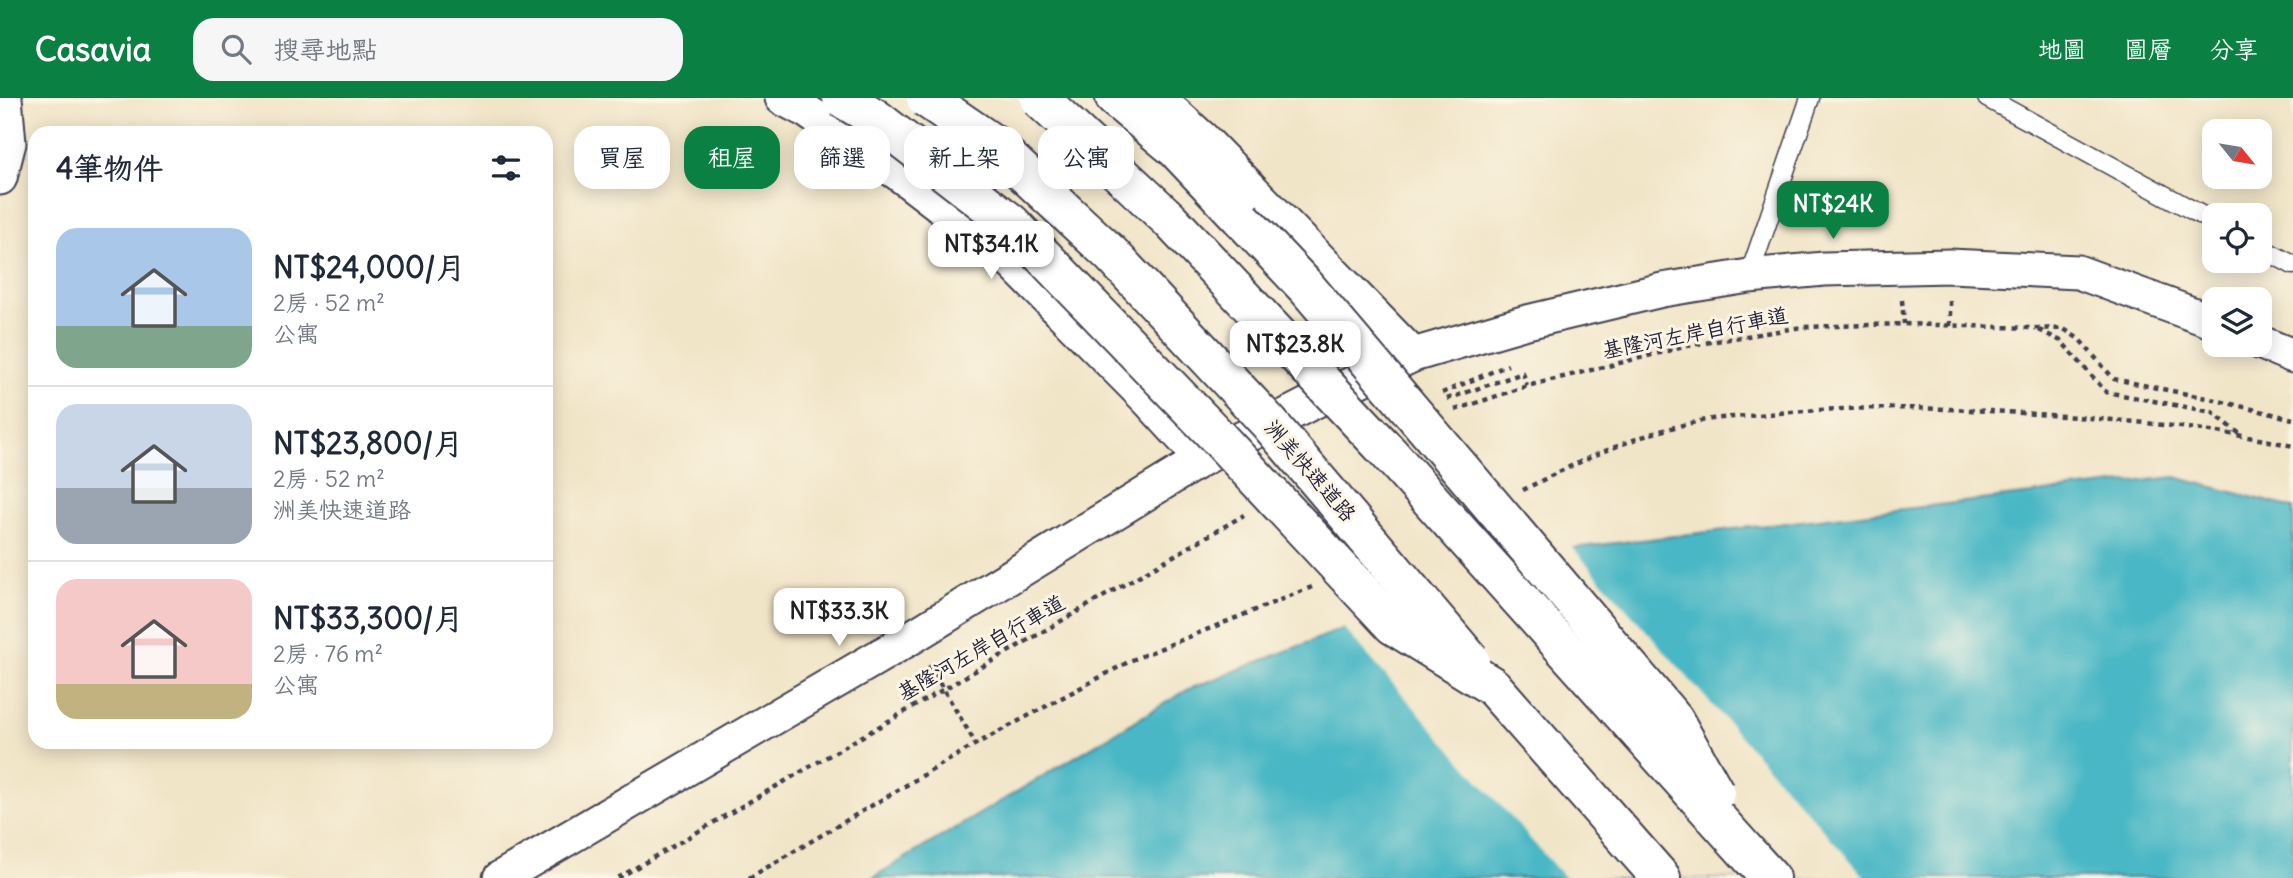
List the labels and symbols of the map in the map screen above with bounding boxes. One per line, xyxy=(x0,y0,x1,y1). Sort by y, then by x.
north arrow xyxy=(2202,119,2272,189)
pin: NT$24K xyxy=(1776,181,1890,241)
pin: NT$34.1K xyxy=(919,222,1063,281)
street label: 基隆河左岸自行車道 xyxy=(1600,301,1790,364)
pin: NT$23.8K xyxy=(1223,322,1367,381)
street label: 洲美快速道路 xyxy=(1259,414,1362,527)
pin: NT$33.3K xyxy=(767,588,911,648)
street label: 基隆河左岸自行車道 xyxy=(892,589,1069,707)

